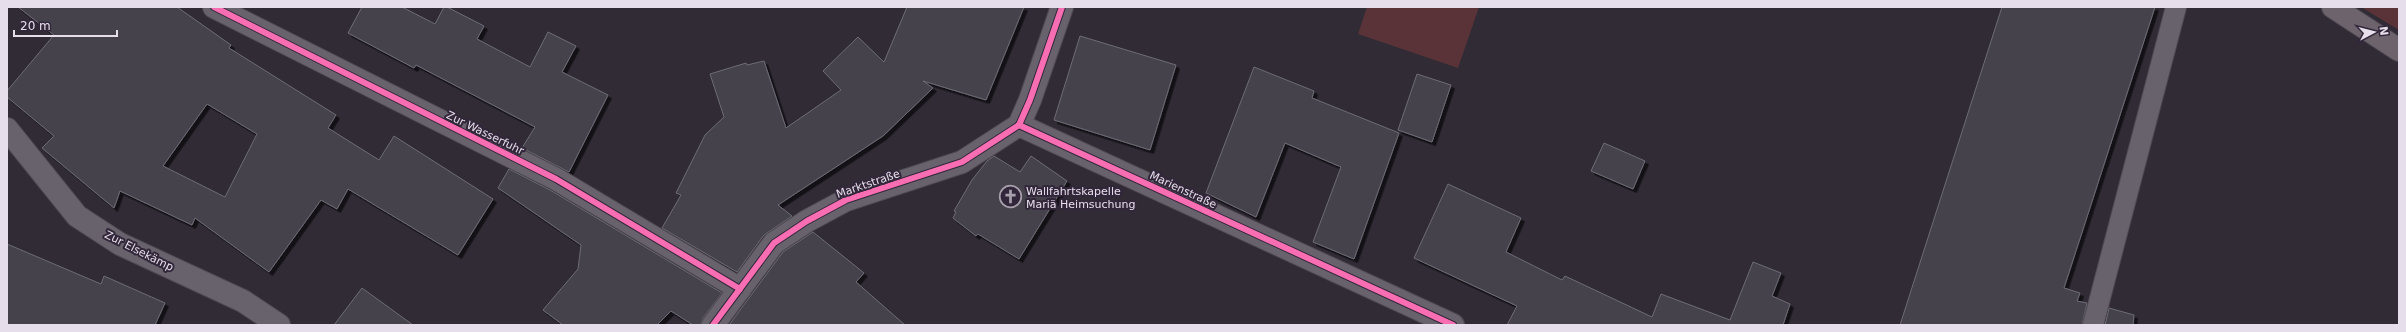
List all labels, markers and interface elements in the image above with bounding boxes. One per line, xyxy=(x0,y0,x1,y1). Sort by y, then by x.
scale bar xyxy=(14,12,117,38)
north arrow xyxy=(2354,12,2394,52)
text: 20 m xyxy=(20,19,51,33)
text: N xyxy=(2376,25,2390,36)
street label: Zur Wasserfuhr xyxy=(444,109,526,158)
street label: Marktstraße xyxy=(834,167,902,201)
street label: Marienstraße xyxy=(1147,169,1219,211)
church icon: Wallfahrtskapelle Mariä Heimsuchung xyxy=(998,184,1024,210)
place label: Wallfahrtskapelle Mariä Heimsuchung xyxy=(1026,185,1136,211)
street label: Zur Elsekämp xyxy=(102,228,176,274)

